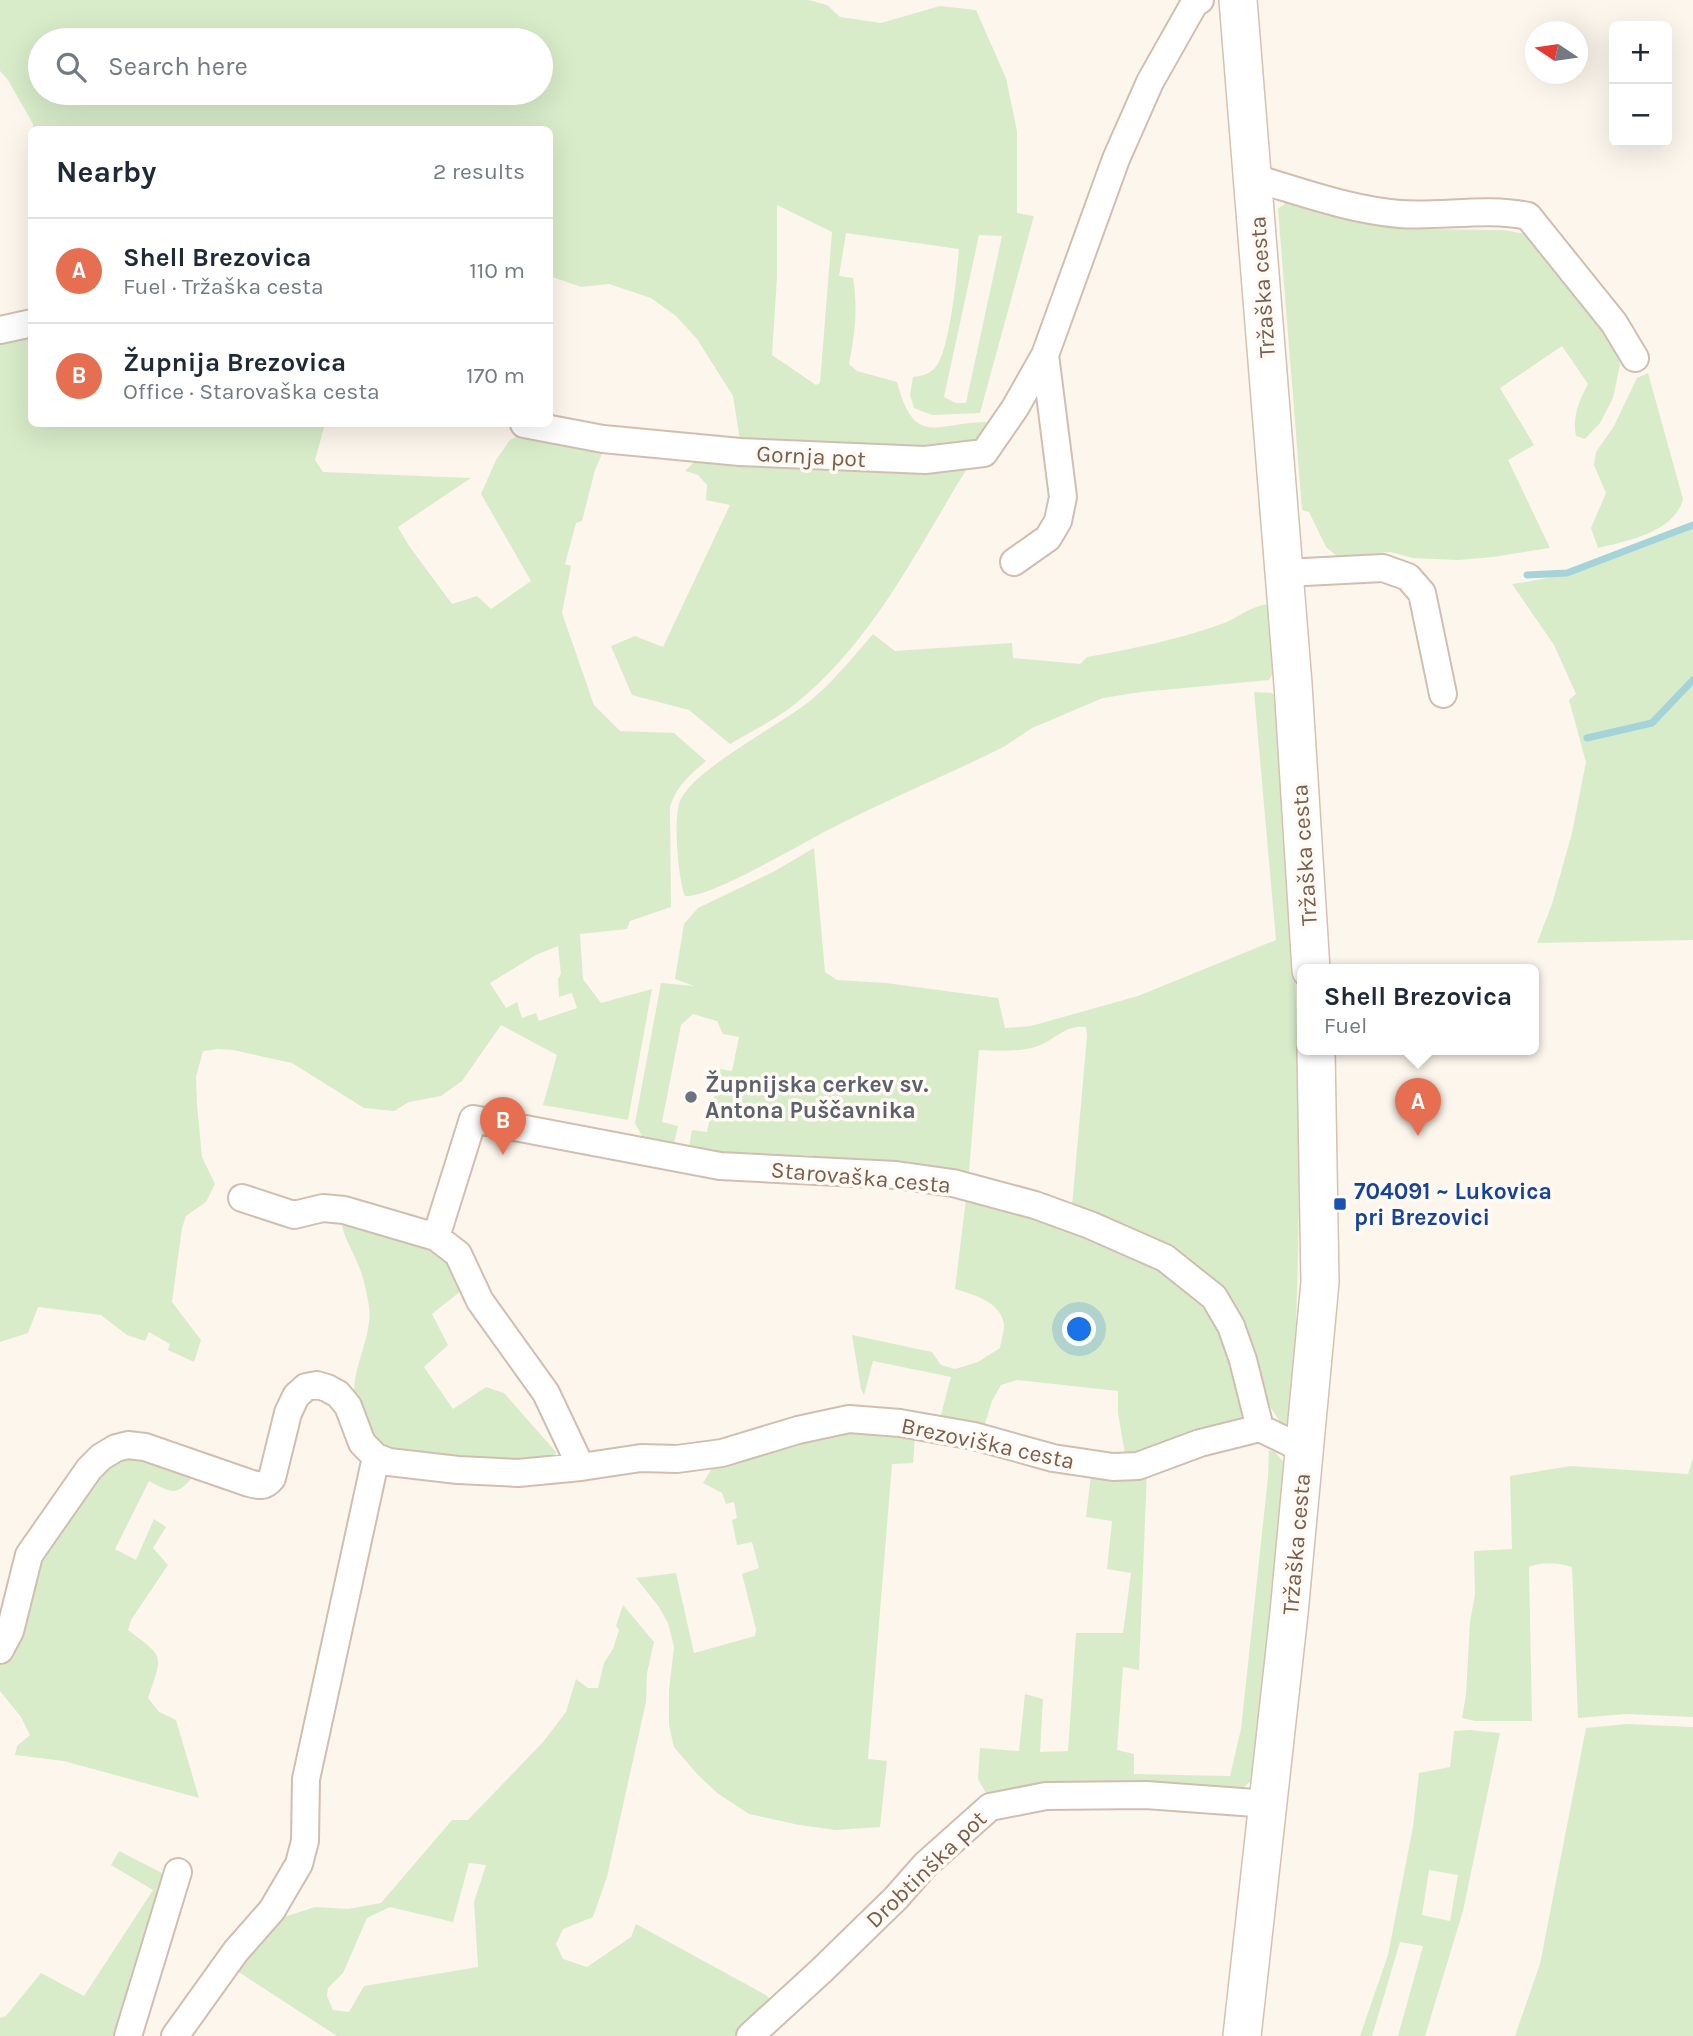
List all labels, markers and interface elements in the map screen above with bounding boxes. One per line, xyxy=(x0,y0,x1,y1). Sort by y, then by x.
north arrow xyxy=(1525,21,1588,84)
map controls xyxy=(1609,21,1672,147)
button: + xyxy=(1609,21,1672,84)
search box xyxy=(28,28,553,105)
icon: search xyxy=(52,48,90,86)
text: Search here xyxy=(108,51,248,82)
button: − xyxy=(1609,84,1672,147)
text: Nearby xyxy=(56,154,156,190)
text: 2 results xyxy=(433,158,525,185)
street label: Tržaška cesta xyxy=(1244,215,1281,359)
text: Shell Brezovica xyxy=(123,242,311,273)
text: A xyxy=(72,257,86,284)
text: 110 m xyxy=(469,257,525,284)
text: Fuel · Tržaška cesta xyxy=(123,273,324,300)
text: Župnija Brezovica xyxy=(123,347,346,378)
text: B xyxy=(72,362,86,389)
text: 170 m xyxy=(466,362,525,389)
text: Office · Starovaška cesta xyxy=(123,378,380,405)
street label: Gornja pot xyxy=(756,440,867,473)
street label: Tržaška cesta xyxy=(1286,783,1323,927)
popup xyxy=(1297,964,1539,1055)
text: Shell Brezovica xyxy=(1324,981,1512,1012)
text: Fuel xyxy=(1324,1012,1367,1039)
place label: Župnijska cerkev sv. Antona Puščavnika xyxy=(705,1069,929,1124)
pin: A xyxy=(1395,1078,1441,1136)
marker: Župnijska cerkev sv. Antona Puščavnika xyxy=(683,1089,699,1105)
pin: B xyxy=(480,1097,526,1155)
street label: Starovaška cesta xyxy=(770,1156,952,1199)
place label: 704091 ~ Lukovica pri Brezovici xyxy=(1354,1178,1552,1231)
marker: 704091 ~ Lukovica pri Brezovici xyxy=(1332,1196,1348,1212)
your location xyxy=(1062,1312,1096,1346)
street label: Brezoviška cesta xyxy=(899,1412,1077,1475)
street label: Tržaška cesta xyxy=(1277,1472,1316,1616)
street label: Drobtinška pot xyxy=(861,1805,992,1934)

